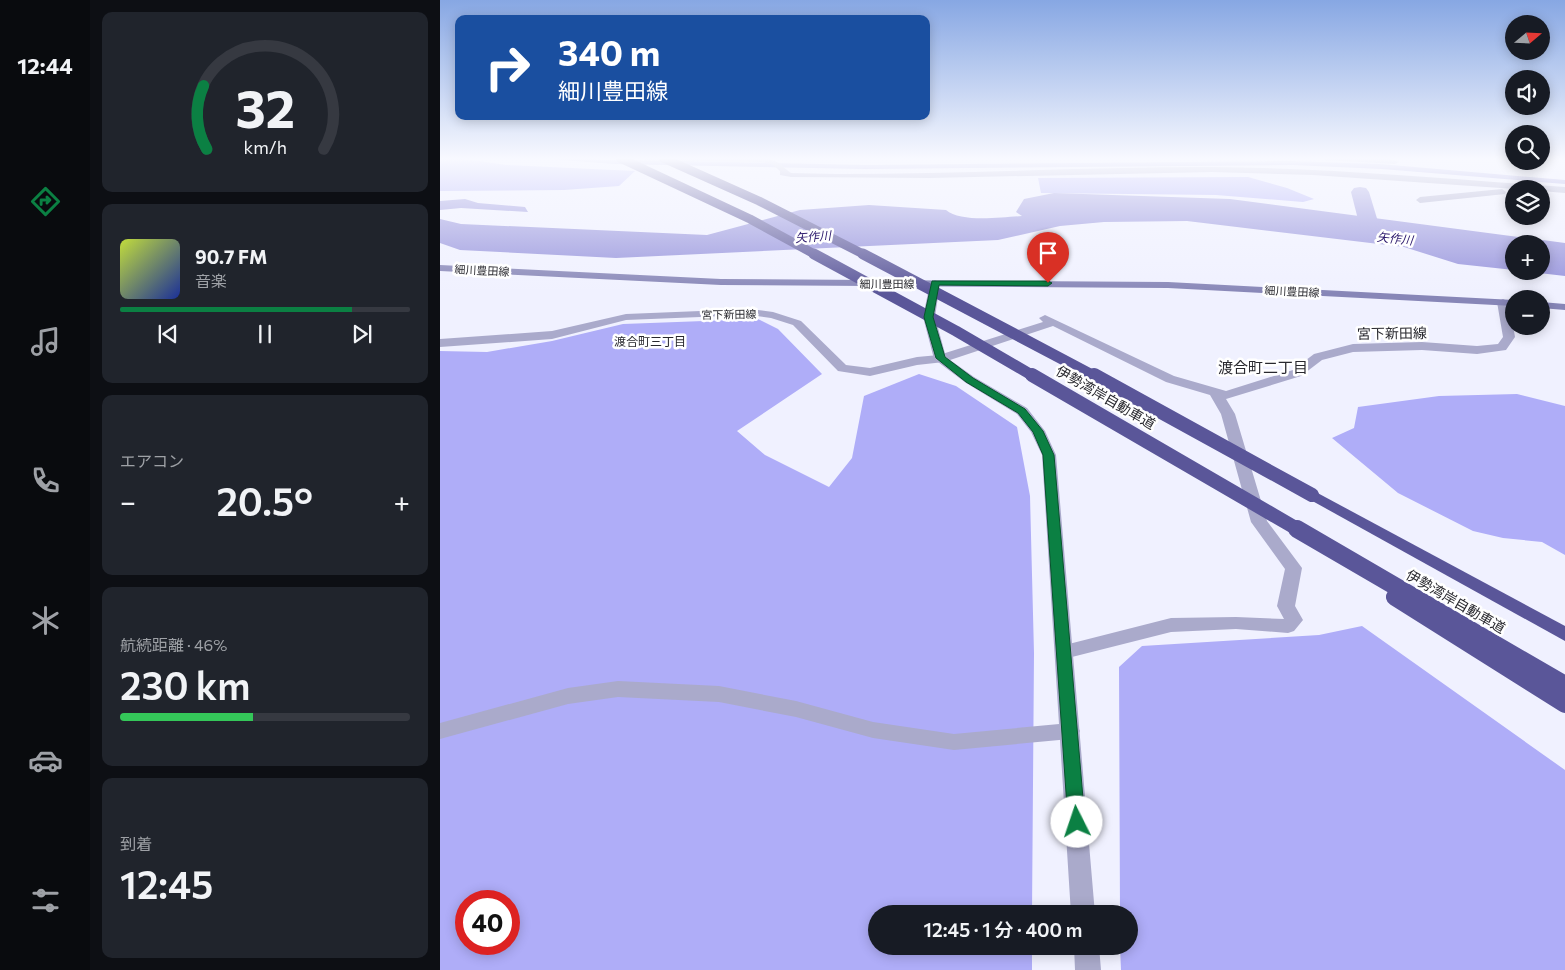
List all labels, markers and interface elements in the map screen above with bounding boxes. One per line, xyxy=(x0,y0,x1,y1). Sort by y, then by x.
north arrow xyxy=(1505,15,1550,60)
map controls xyxy=(1505,15,1550,335)
text: 340 m xyxy=(558,30,660,73)
icon: right xyxy=(475,35,540,100)
text: 12:44 xyxy=(17,52,73,79)
button: sound xyxy=(1505,70,1550,115)
text: 32 xyxy=(235,75,295,139)
text: 細川豊田線 xyxy=(558,77,668,104)
button: search xyxy=(1505,125,1550,170)
text: km/h xyxy=(243,136,287,158)
button: layers xyxy=(1505,180,1550,225)
icon: directions xyxy=(28,184,63,219)
water label: 矢作川 xyxy=(795,228,833,244)
water label: 矢作川 xyxy=(1376,229,1416,247)
pin xyxy=(1027,232,1069,283)
button: + xyxy=(1505,235,1550,280)
icon: arrive xyxy=(1034,239,1062,267)
text: 90.7 FM xyxy=(195,245,267,268)
street label: 細川豊田線 xyxy=(454,262,510,278)
text: 音楽 xyxy=(195,271,227,290)
street label: 細川豊田線 xyxy=(860,277,915,290)
street label: 細川豊田線 xyxy=(1264,283,1320,299)
button: − xyxy=(1505,290,1550,335)
street label: 宮下新田線 xyxy=(701,307,757,321)
icon: previous xyxy=(154,320,182,348)
icon: pause xyxy=(251,320,279,348)
icon: next xyxy=(348,320,376,348)
icon: music xyxy=(28,324,63,359)
street label: 宮下新田線 xyxy=(1357,324,1427,342)
district label: 渡合町三丁目 xyxy=(614,334,686,348)
district label: 渡合町二丁目 xyxy=(1218,358,1308,376)
street label: 伊勢湾岸自動車道 xyxy=(1053,362,1159,432)
text: エアコン xyxy=(120,451,184,470)
icon: phone xyxy=(28,463,63,498)
text: 20.5° xyxy=(217,477,313,524)
text: − xyxy=(120,484,136,518)
text: + xyxy=(394,484,410,518)
street label: 伊勢湾岸自動車道 xyxy=(1403,566,1509,636)
icon: climate xyxy=(28,603,63,638)
text: 航続距離 · 46% xyxy=(120,635,227,654)
text: 230 km xyxy=(120,661,250,708)
icon: car xyxy=(28,743,63,778)
position arrow xyxy=(1050,795,1102,847)
text: 到着 xyxy=(120,834,152,853)
text: 12:45 xyxy=(120,860,213,907)
icon: filters xyxy=(28,883,63,918)
speed limit sign: 40 xyxy=(455,890,520,955)
text: 12:45 · 1 分 · 400 m xyxy=(924,918,1082,941)

